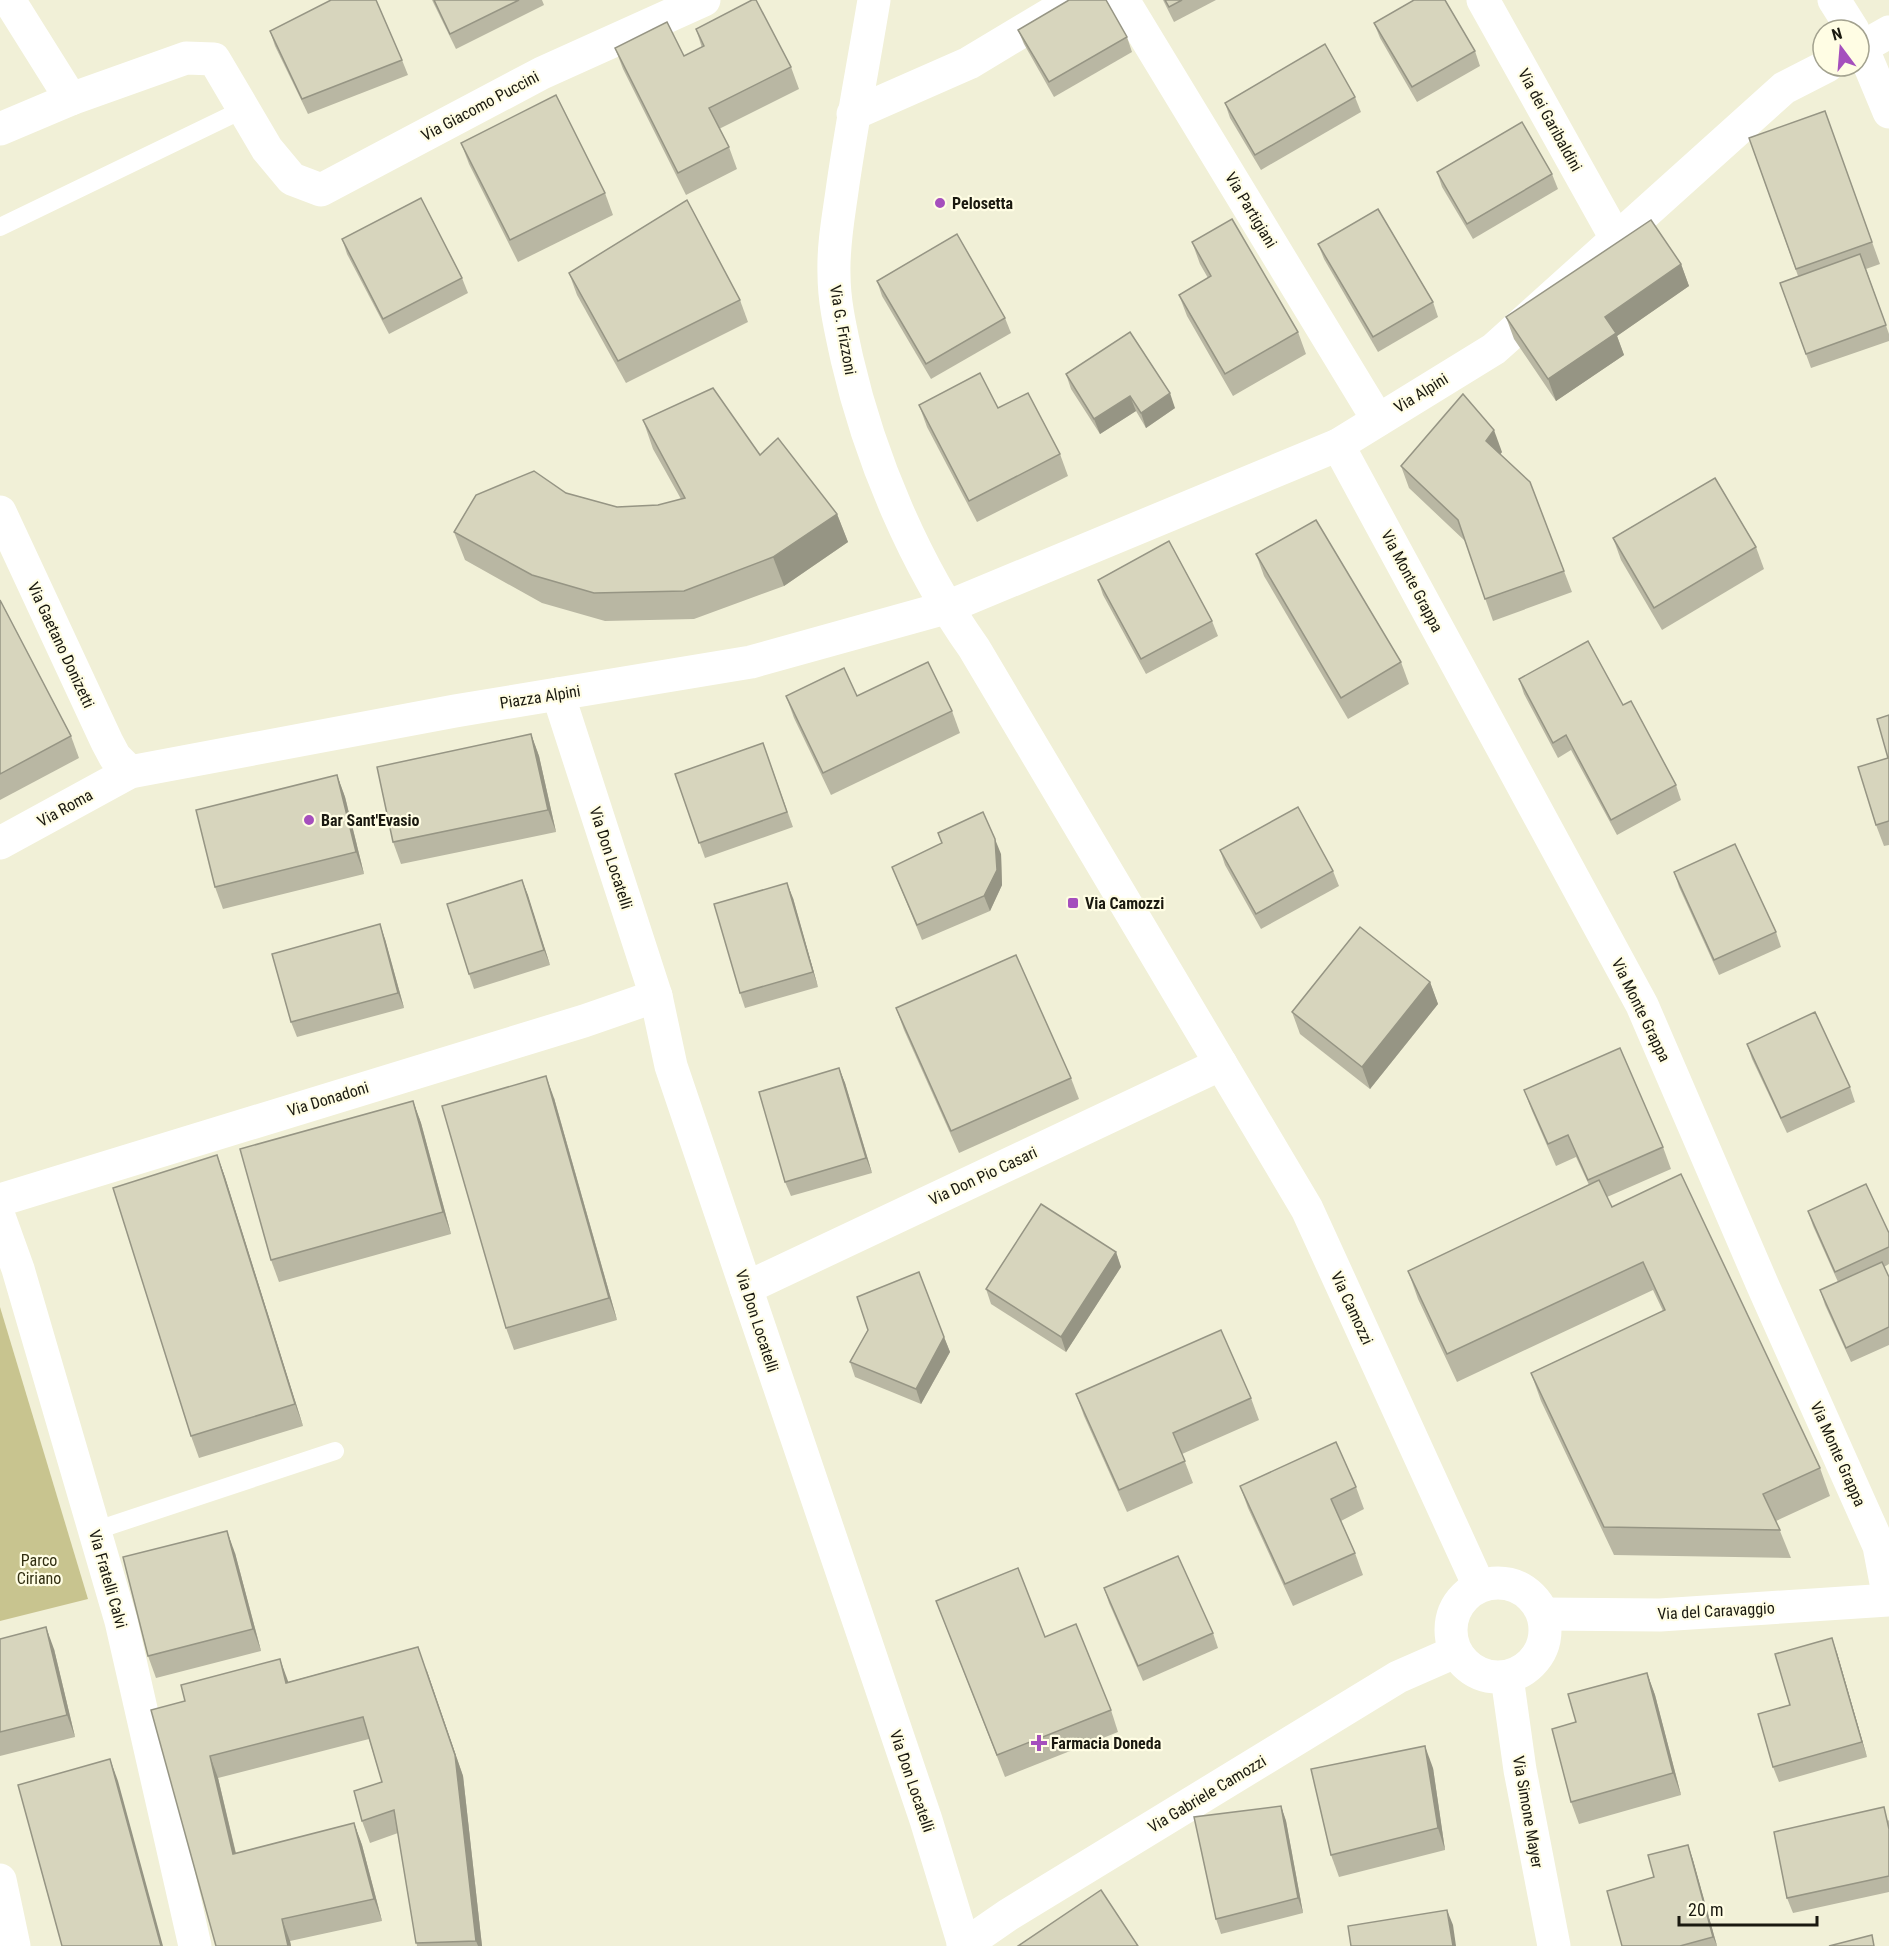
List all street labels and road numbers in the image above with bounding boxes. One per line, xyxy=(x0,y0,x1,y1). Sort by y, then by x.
street label: Via dei Garibaldini xyxy=(1514,65,1586,175)
street label: Via Giacomo Puccini xyxy=(418,67,542,145)
street label: Via Partigiani xyxy=(1221,169,1281,251)
street label: Via G. Frizzoni xyxy=(826,284,860,376)
street label: Via Alpini xyxy=(1391,369,1451,417)
street label: Via Monte Grappa xyxy=(1377,527,1447,635)
street label: Via Gaetano Donizetti xyxy=(24,579,98,711)
street label: Piazza Alpini xyxy=(498,681,582,713)
street label: Via Roma xyxy=(34,785,96,831)
street label: Via Don Locatelli xyxy=(586,804,636,912)
street label: Via Monte Grappa xyxy=(1608,955,1674,1065)
street label: Via Donadoni xyxy=(285,1078,371,1120)
street label: Via Don Pio Casari xyxy=(926,1143,1040,1209)
street label: Via Don Locatelli xyxy=(732,1267,782,1375)
street label: Via Camozzi xyxy=(1327,1268,1377,1348)
street label: Via Monte Grappa xyxy=(1806,1399,1870,1509)
street label: Via Fratelli Calvi xyxy=(85,1528,131,1630)
street label: Via del Caravaggio xyxy=(1657,1598,1775,1624)
street label: Via Don Locatelli xyxy=(886,1728,938,1834)
street label: Via Gabriele Camozzi xyxy=(1145,1751,1269,1837)
street label: Via Simone Mayer xyxy=(1509,1754,1547,1870)

